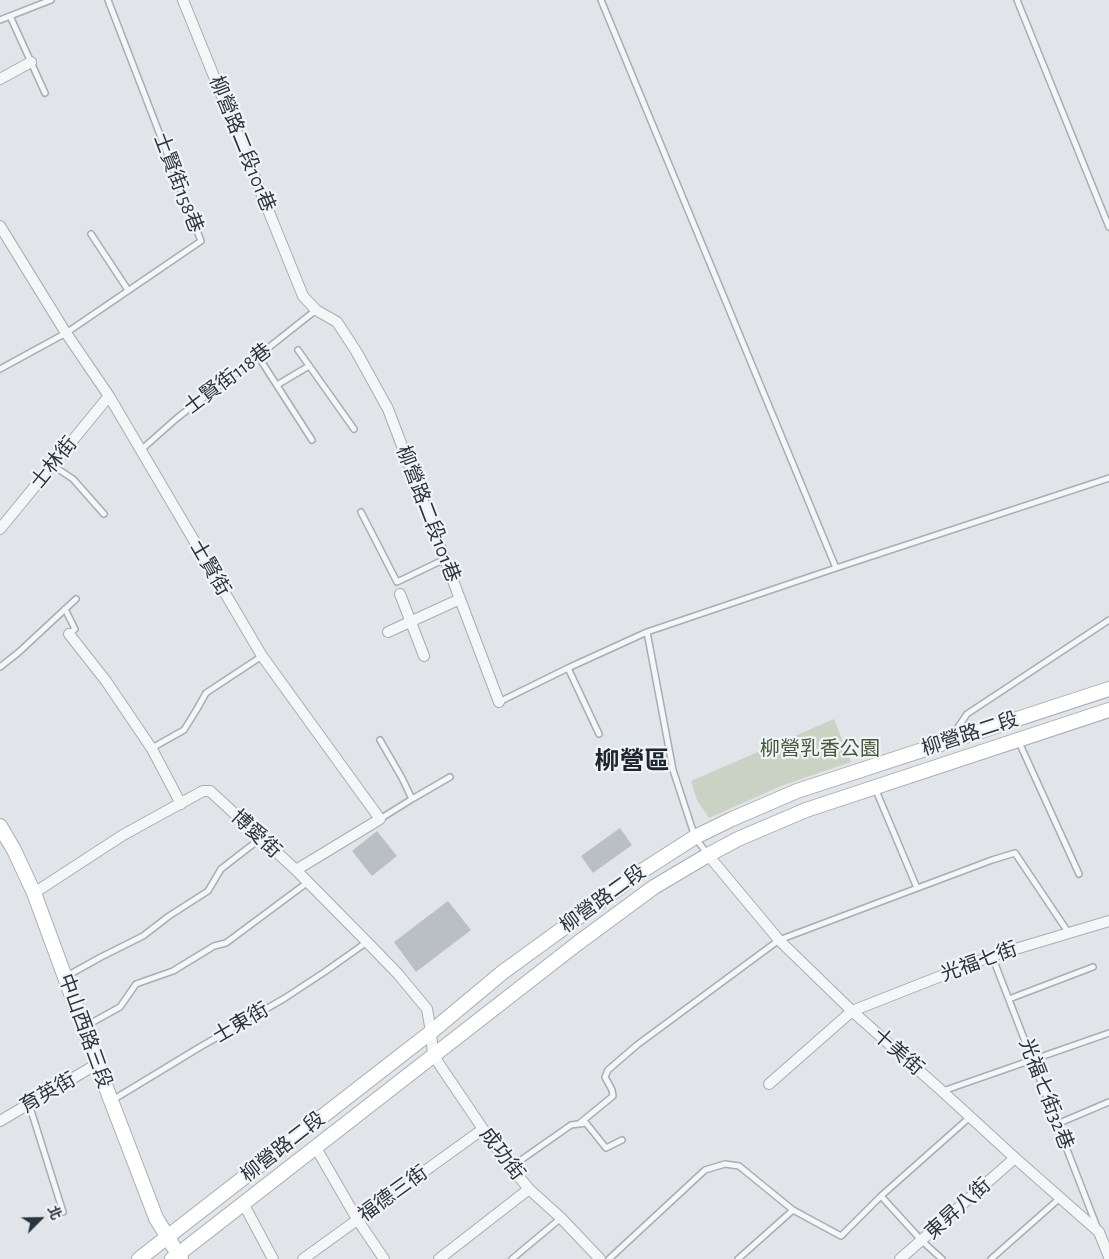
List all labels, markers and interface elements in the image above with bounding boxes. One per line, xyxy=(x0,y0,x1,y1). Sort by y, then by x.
street label: 柳營路二段101巷 xyxy=(204,73,280,215)
street label: 士賢街158巷 xyxy=(148,130,208,236)
street label: 士賢街118巷 xyxy=(180,338,276,420)
street label: 士林街 xyxy=(26,432,82,494)
street label: 柳營路二段101巷 xyxy=(391,442,465,586)
street label: 士賢街 xyxy=(185,536,235,600)
street label: 柳營路二段 xyxy=(919,707,1021,761)
park label: 柳營乳香公園 xyxy=(760,737,880,761)
district label: 柳營區 xyxy=(595,746,669,776)
street label: 博愛街 xyxy=(226,805,286,863)
street label: 柳營路二段 xyxy=(555,860,651,938)
street label: 光福七街 xyxy=(937,937,1021,987)
street label: 中山西路三段 xyxy=(53,971,117,1091)
street label: 士東街 xyxy=(209,998,273,1048)
street label: 十美街 xyxy=(867,1023,929,1081)
street label: 光福七街32巷 xyxy=(1014,1035,1078,1153)
street label: 育英街 xyxy=(16,1068,80,1118)
street label: 柳營路二段 xyxy=(236,1107,330,1187)
street label: 成功街 xyxy=(474,1123,530,1185)
street label: 福德三街 xyxy=(354,1161,432,1227)
street label: 東昇八街 xyxy=(920,1173,996,1245)
north arrow xyxy=(15,1194,65,1244)
text: 北 xyxy=(45,1204,63,1222)

